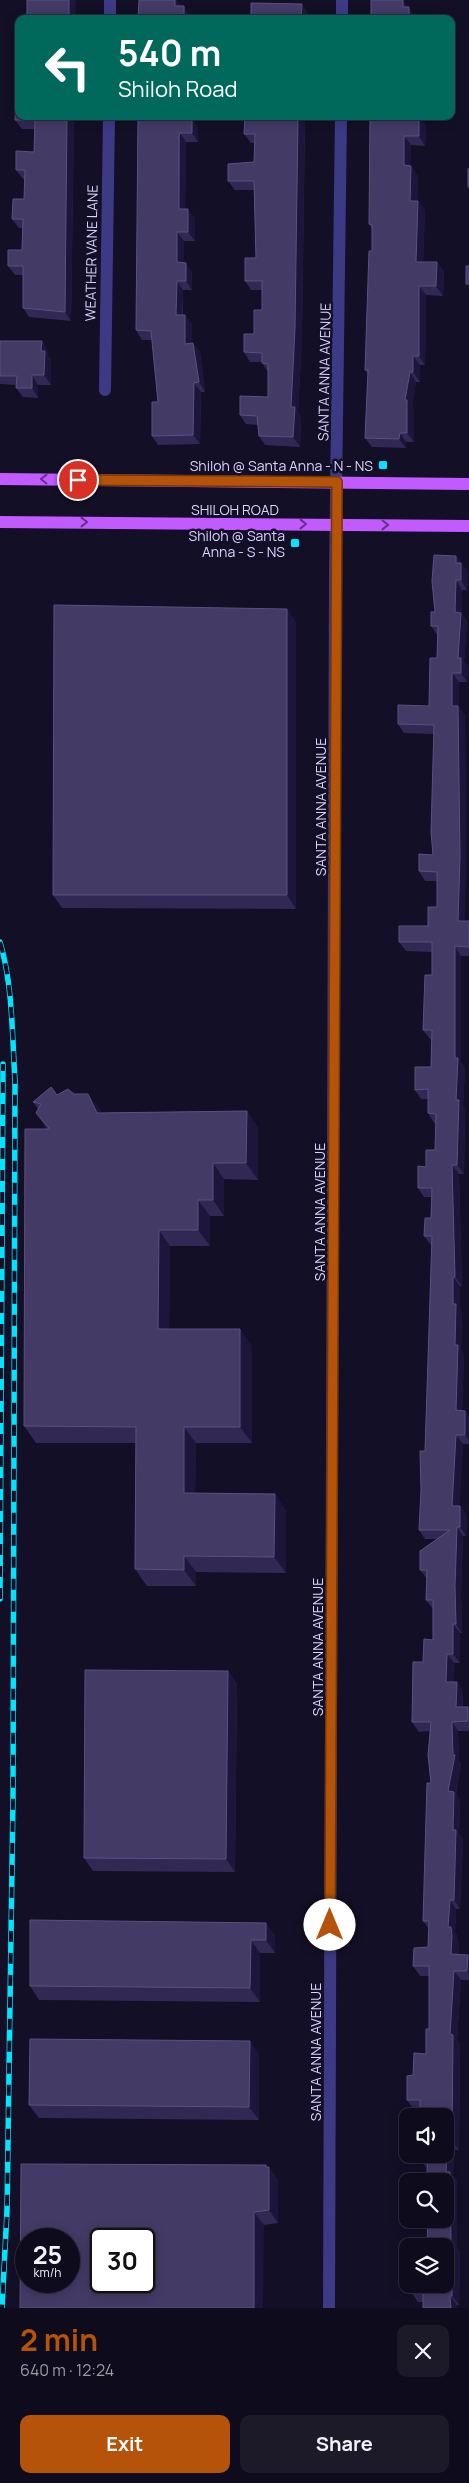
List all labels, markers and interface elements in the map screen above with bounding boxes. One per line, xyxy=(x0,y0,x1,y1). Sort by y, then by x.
text: 540 m xyxy=(118,29,221,77)
icon: left xyxy=(35,35,100,100)
text: Shiloh Road xyxy=(118,74,238,104)
street label: WEATHER VANE LANE xyxy=(80,184,102,322)
street label: SANTA ANNA AVENUE xyxy=(313,303,335,441)
place label: Shiloh @ Santa Anna - N - NS xyxy=(190,456,373,475)
pin xyxy=(57,459,99,501)
marker: Shiloh @ Santa Anna - N - NS xyxy=(377,459,389,471)
icon: arrive xyxy=(64,466,92,494)
one-way arrow xyxy=(39,474,47,484)
street label: SHILOH ROAD xyxy=(191,500,279,519)
one-way arrow xyxy=(80,517,88,527)
one-way arrow xyxy=(300,519,308,529)
one-way arrow xyxy=(382,520,389,530)
place label: Shiloh @ Santa Anna - S - NS xyxy=(189,526,285,561)
marker: Shiloh @ Santa Anna - S - NS xyxy=(289,537,301,549)
street label: SANTA ANNA AVENUE xyxy=(311,738,330,876)
street label: SANTA ANNA AVENUE xyxy=(310,1143,329,1281)
street label: SANTA ANNA AVENUE xyxy=(308,1578,327,1716)
position arrow xyxy=(303,1898,355,1950)
street label: SANTA ANNA AVENUE xyxy=(306,1983,325,2121)
map controls xyxy=(399,2108,454,2293)
button: sound xyxy=(399,2108,454,2163)
button: search xyxy=(399,2173,454,2228)
speed limit sign: 30 xyxy=(90,2228,155,2293)
text: 25 xyxy=(33,2237,62,2272)
button: layers xyxy=(399,2238,454,2293)
text: km/h xyxy=(34,2264,61,2281)
text: 2 min xyxy=(20,2319,98,2360)
button: close xyxy=(397,2325,449,2377)
text: 640 m · 12:24 xyxy=(20,2359,114,2381)
button: Exit xyxy=(20,2415,230,2473)
button: Share xyxy=(240,2415,449,2473)

